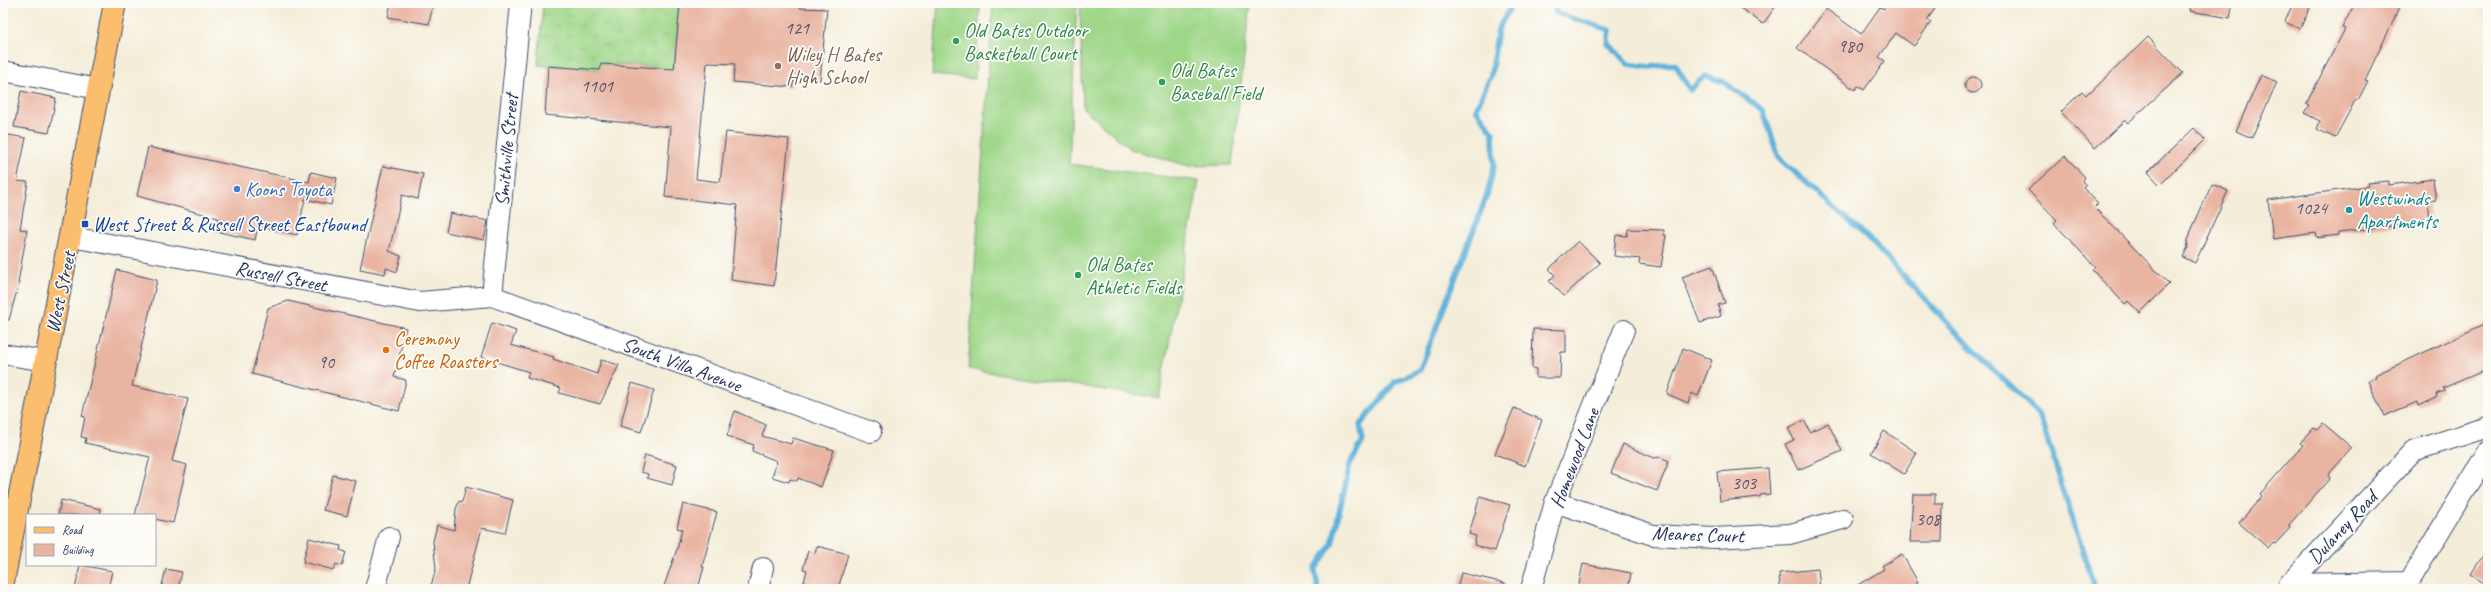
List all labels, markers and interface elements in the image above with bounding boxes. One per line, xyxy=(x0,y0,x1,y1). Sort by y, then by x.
house number: 121 xyxy=(785,17,810,39)
place label: Old Bates Outdoor Basketball Court xyxy=(964,18,1089,66)
house number: 980 xyxy=(1838,35,1864,57)
marker: Old Bates Outdoor Basketball Court xyxy=(951,36,961,46)
place label: Wiley H Bates High School xyxy=(786,42,883,90)
place label: Old Bates Baseball Field xyxy=(1170,58,1265,106)
marker: Wiley H Bates High School xyxy=(773,61,783,71)
house number: 1101 xyxy=(581,75,614,97)
marker: Old Bates Baseball Field xyxy=(1157,77,1167,87)
street label: Smithville Street xyxy=(489,90,524,207)
place label: Koons Toyota xyxy=(245,177,334,202)
marker: Koons Toyota xyxy=(232,184,242,194)
place label: Westwinds Apartments xyxy=(2357,186,2439,234)
house number: 1024 xyxy=(2295,197,2329,219)
marker: Westwinds Apartments xyxy=(2344,205,2354,215)
place label: West Street & Russell Street Eastbound xyxy=(93,212,369,237)
marker: West Street & Russell Street Eastbound xyxy=(80,219,90,229)
street label: West Street xyxy=(40,247,82,335)
place label: Old Bates Athletic Fields xyxy=(1086,252,1183,300)
street label: Russell Street xyxy=(233,255,331,298)
marker: Old Bates Athletic Fields xyxy=(1073,270,1083,280)
place label: Ceremony Coffee Roasters xyxy=(394,326,500,374)
street label: South Villa Avenue xyxy=(619,331,746,398)
marker: Ceremony Coffee Roasters xyxy=(381,345,391,355)
house number: 90 xyxy=(318,351,336,373)
street label: Homewood Lane xyxy=(1544,403,1606,512)
house number: 303 xyxy=(1732,472,1758,494)
street label: Dulaney Road xyxy=(2302,483,2385,569)
house number: 308 xyxy=(1916,508,1942,530)
legend xyxy=(26,514,156,566)
street label: Meares Court xyxy=(1652,520,1747,549)
text: Road xyxy=(62,522,84,538)
text: Building xyxy=(62,542,94,558)

